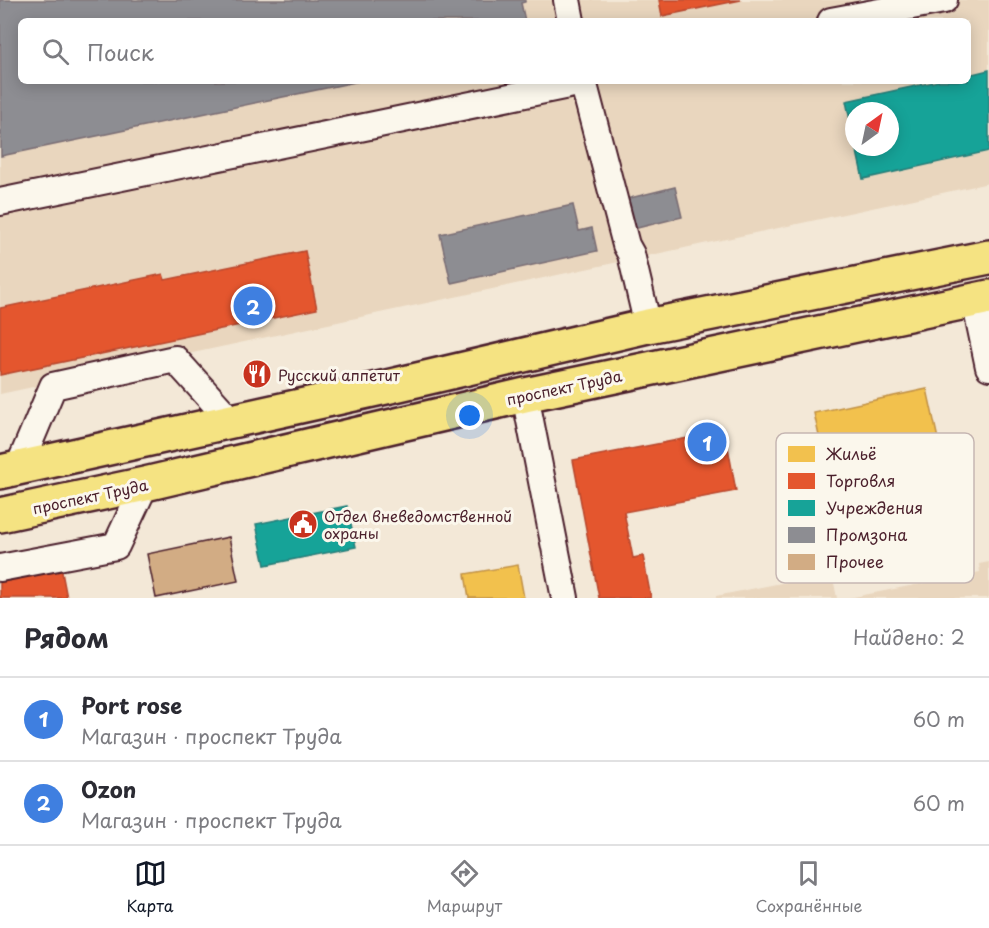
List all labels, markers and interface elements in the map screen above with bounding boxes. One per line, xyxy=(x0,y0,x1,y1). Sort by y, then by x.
search box xyxy=(18,18,971,84)
icon: search xyxy=(39,35,72,68)
text: Поиск xyxy=(87,35,154,68)
north arrow xyxy=(845,102,899,156)
pin: 2 xyxy=(234,284,272,328)
restaurant icon: Русский аппетит xyxy=(241,358,273,390)
place label: Русский аппетит xyxy=(278,363,401,386)
street label: проспект Труда xyxy=(504,363,624,410)
your location xyxy=(455,401,484,430)
pin: 1 xyxy=(688,420,726,464)
legend xyxy=(776,433,974,583)
text: Жильё xyxy=(825,441,876,465)
text: Торговля xyxy=(826,468,895,492)
street label: проспект Труда xyxy=(30,472,150,519)
text: Учреждения xyxy=(826,495,923,519)
place label: Отдел вневедомственной охраны xyxy=(324,504,512,544)
public building icon: Отдел вневедомственной охраны xyxy=(287,508,319,540)
text: Промзона xyxy=(826,522,907,546)
text: Прочее xyxy=(826,549,884,573)
text: Рядом xyxy=(24,618,109,657)
text: Найдено: 2 xyxy=(853,622,965,652)
text: Port rose xyxy=(81,688,182,721)
text: 1 xyxy=(39,704,48,734)
text: 60 m xyxy=(913,704,965,734)
text: Магазин · проспект Труда xyxy=(81,721,342,751)
text: Ozon xyxy=(81,772,136,805)
text: 2 xyxy=(36,788,51,818)
text: 60 m xyxy=(913,788,965,818)
text: Магазин · проспект Труда xyxy=(81,805,342,835)
tab: Карта xyxy=(127,857,174,917)
tab: Маршрут xyxy=(427,857,502,917)
tab: Сохранённые xyxy=(755,857,862,917)

